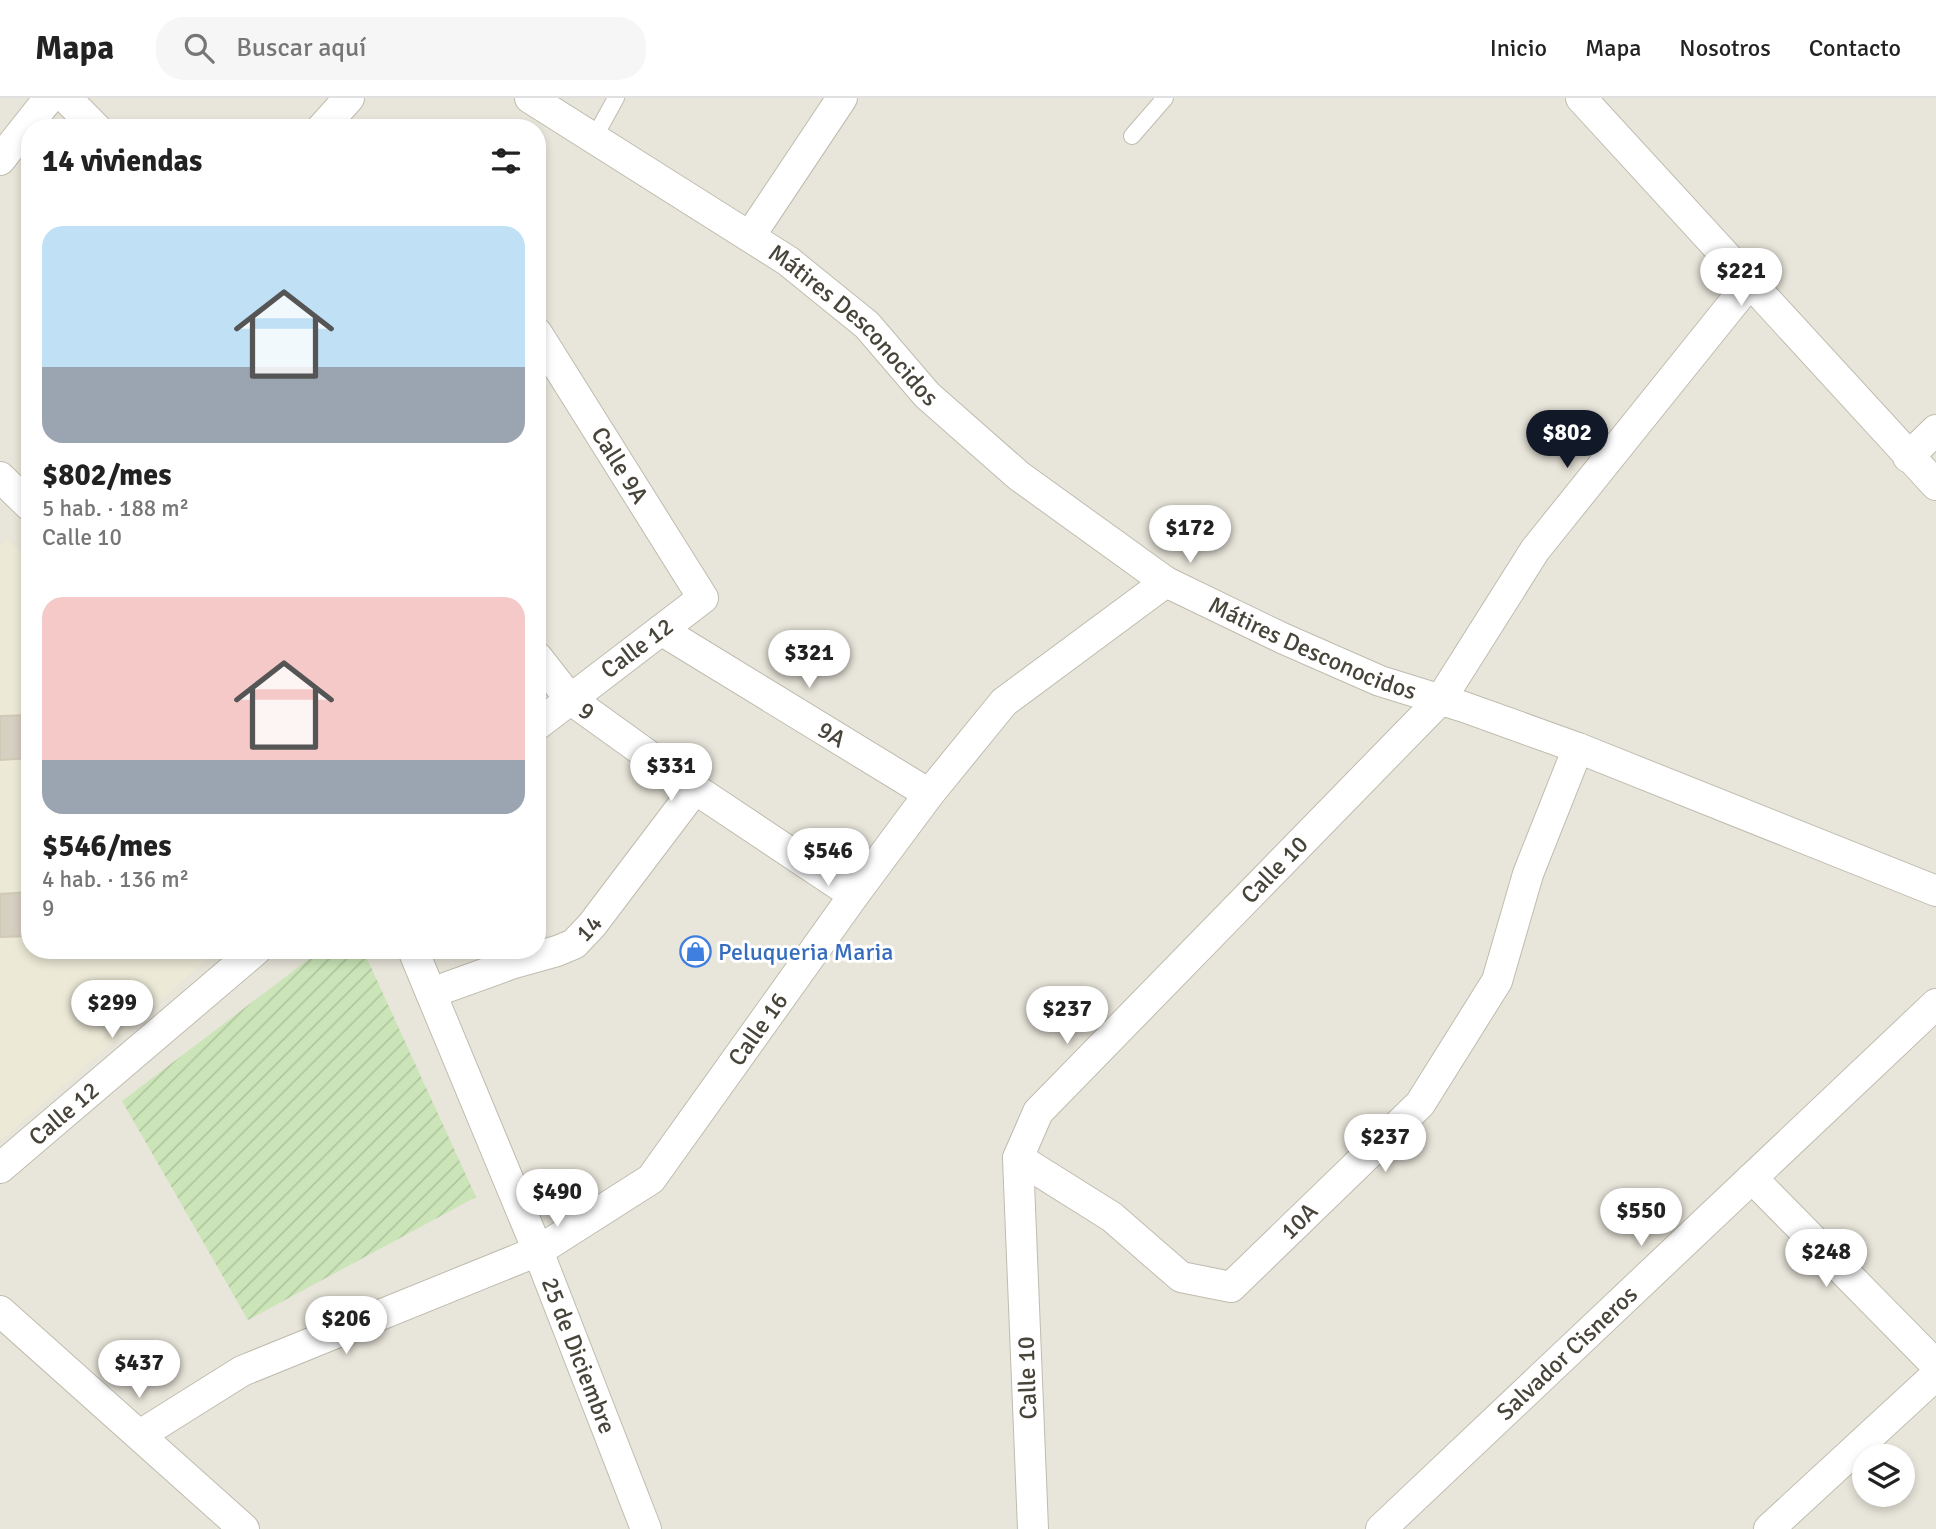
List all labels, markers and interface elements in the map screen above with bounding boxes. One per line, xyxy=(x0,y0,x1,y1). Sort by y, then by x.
search box xyxy=(156,17,646,80)
text: Mapa xyxy=(35,28,114,69)
icon: search xyxy=(180,29,218,67)
text: Buscar aquí xyxy=(236,32,366,64)
text: Inicio xyxy=(1490,33,1547,63)
text: Mapa xyxy=(1585,33,1641,63)
text: Nosotros xyxy=(1679,33,1771,63)
text: Contacto xyxy=(1809,33,1901,63)
icon: filters xyxy=(487,142,525,180)
text: 14 viviendas xyxy=(42,143,202,180)
street label: Mátires Desconocidos xyxy=(763,238,944,413)
pin: $221 xyxy=(1700,248,1782,308)
text: $221 xyxy=(1716,256,1766,285)
icon: home xyxy=(221,271,347,397)
pin: $802 xyxy=(1526,410,1608,470)
text: $802 xyxy=(1542,418,1592,447)
street label: Calle 9A xyxy=(585,421,655,509)
text: $802/mes xyxy=(42,457,171,494)
text: 5 hab. · 188 m² xyxy=(42,494,189,523)
pin: $172 xyxy=(1149,505,1231,565)
text: $172 xyxy=(1165,513,1215,542)
text: Calle 10 xyxy=(42,523,122,552)
street label: Mátires Desconocidos xyxy=(1204,590,1420,706)
street label: Calle 12 xyxy=(595,611,679,685)
pin: $321 xyxy=(768,630,850,690)
text: $321 xyxy=(784,638,834,667)
icon: home xyxy=(221,642,347,768)
street label: 9 xyxy=(573,695,601,727)
street label: 9A xyxy=(812,714,851,755)
pin: $331 xyxy=(630,744,712,803)
text: $331 xyxy=(646,751,696,780)
text: $546/mes xyxy=(42,828,171,865)
pin: $546 xyxy=(787,828,869,888)
street label: Calle 10 xyxy=(1235,829,1314,910)
text: $546 xyxy=(803,836,853,865)
text: 4 hab. · 136 m² xyxy=(42,865,189,894)
text: 9 xyxy=(42,894,54,923)
street label: 14 xyxy=(569,909,609,948)
shop icon: Peluqueria Maria xyxy=(678,935,712,969)
place label: Peluqueria Maria xyxy=(718,937,893,967)
pin: $299 xyxy=(71,981,153,1040)
pin: $237 xyxy=(1026,986,1108,1046)
street label: Calle 16 xyxy=(722,987,795,1072)
text: $299 xyxy=(87,988,137,1017)
text: $237 xyxy=(1042,994,1092,1023)
street label: Calle 12 xyxy=(22,1075,105,1152)
pin: $237 xyxy=(1344,1114,1426,1174)
text: $237 xyxy=(1360,1122,1410,1151)
pin: $490 xyxy=(516,1170,598,1229)
text: $490 xyxy=(532,1177,582,1206)
pin: $550 xyxy=(1600,1188,1682,1248)
street label: 10A xyxy=(1274,1196,1324,1246)
text: $550 xyxy=(1616,1196,1666,1225)
pin: $248 xyxy=(1785,1230,1867,1289)
text: $248 xyxy=(1801,1237,1851,1266)
street label: 25 de Diciembre xyxy=(535,1273,623,1438)
street label: Salvador Cisneros xyxy=(1490,1279,1644,1427)
pin: $206 xyxy=(305,1296,387,1356)
text: $206 xyxy=(321,1304,371,1333)
street label: Calle 10 xyxy=(1011,1336,1043,1420)
pin: $437 xyxy=(98,1340,180,1400)
text: $437 xyxy=(114,1348,164,1377)
map controls xyxy=(1852,1444,1915,1507)
button: layers xyxy=(1852,1444,1915,1507)

